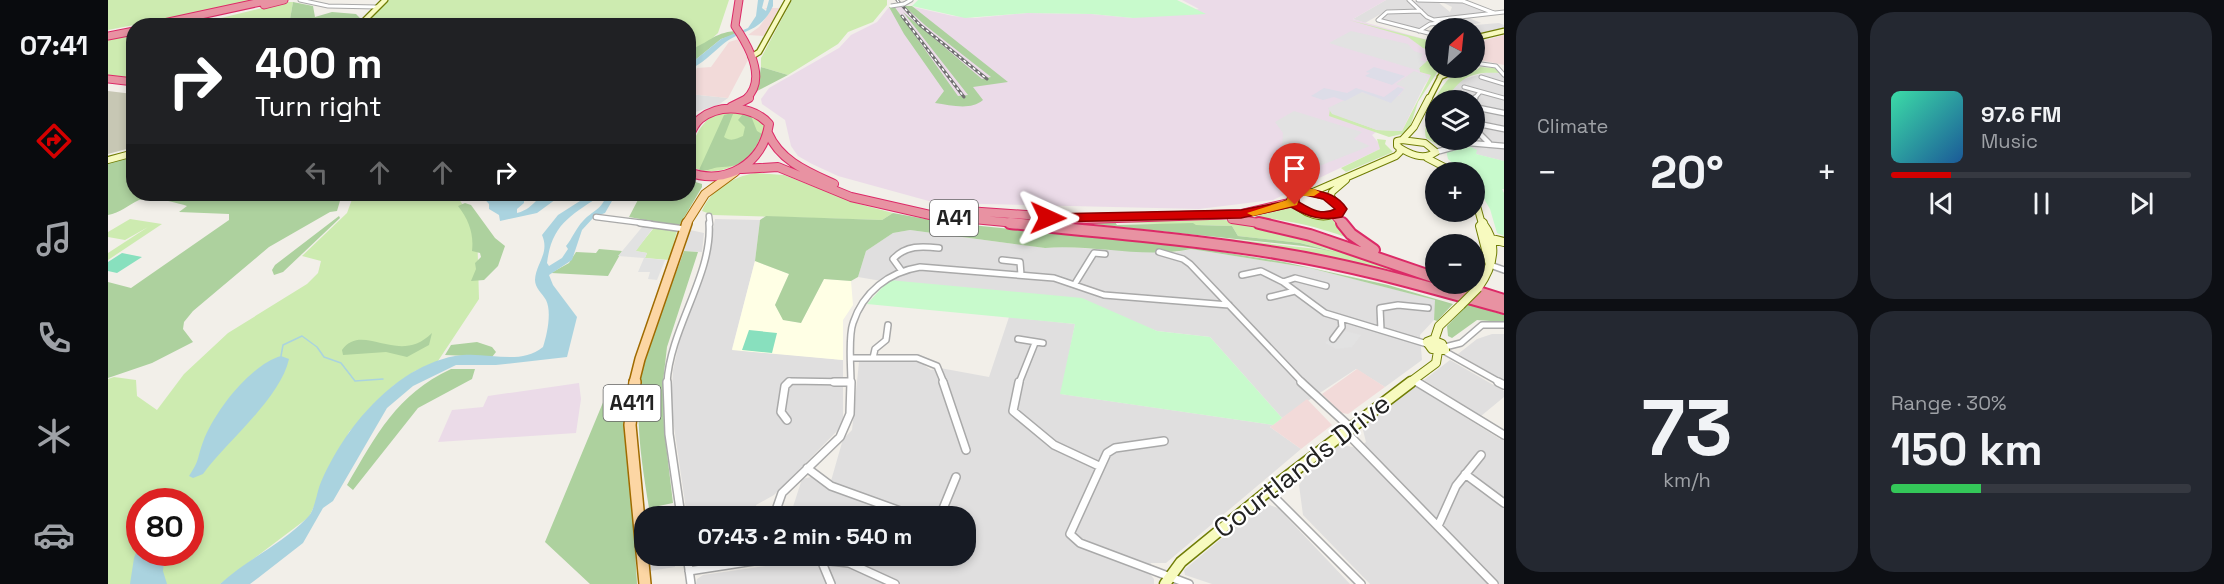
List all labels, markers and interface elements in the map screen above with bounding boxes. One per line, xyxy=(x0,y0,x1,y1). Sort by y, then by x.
north arrow xyxy=(1425,18,1485,78)
map controls xyxy=(1425,18,1485,294)
text: 07:41 xyxy=(20,28,88,63)
text: 400 m xyxy=(255,37,383,90)
icon: right xyxy=(156,42,234,120)
text: Turn right xyxy=(255,89,382,124)
button: layers xyxy=(1425,90,1485,150)
text: 97.6 FM xyxy=(1981,100,2062,128)
text: Climate xyxy=(1537,113,1608,139)
icon: directions xyxy=(33,120,75,162)
text: Music xyxy=(1981,128,2038,154)
pin xyxy=(1269,143,1320,205)
text: 20° xyxy=(1650,144,1724,201)
icon: arrive xyxy=(1278,152,1311,185)
text: − xyxy=(1537,152,1557,194)
text: + xyxy=(1817,152,1837,194)
icon: left xyxy=(300,156,333,189)
icon: ahead xyxy=(363,156,396,189)
icon: ahead xyxy=(426,156,459,189)
icon: right xyxy=(489,156,522,189)
button: + xyxy=(1425,162,1485,222)
position arrow xyxy=(1016,186,1080,250)
icon: previous xyxy=(1925,187,1958,220)
icon: pause xyxy=(2025,187,2058,220)
icon: next xyxy=(2125,187,2158,220)
road number: A41 xyxy=(930,200,978,236)
icon: music xyxy=(33,218,75,260)
button: − xyxy=(1425,234,1485,294)
icon: phone xyxy=(33,317,75,359)
text: 73 xyxy=(1642,378,1732,478)
road number: A411 xyxy=(604,385,660,421)
street label: Courtlands Drive xyxy=(1206,386,1397,546)
text: Range · 30% xyxy=(1891,390,2006,416)
icon: climate xyxy=(33,415,75,457)
text: 150 km xyxy=(1891,421,2043,478)
text: km/h xyxy=(1663,467,1711,493)
speed limit sign: 80 xyxy=(126,488,204,566)
icon: car xyxy=(33,514,75,556)
text: 07:43 · 2 min · 540 m xyxy=(698,522,912,550)

